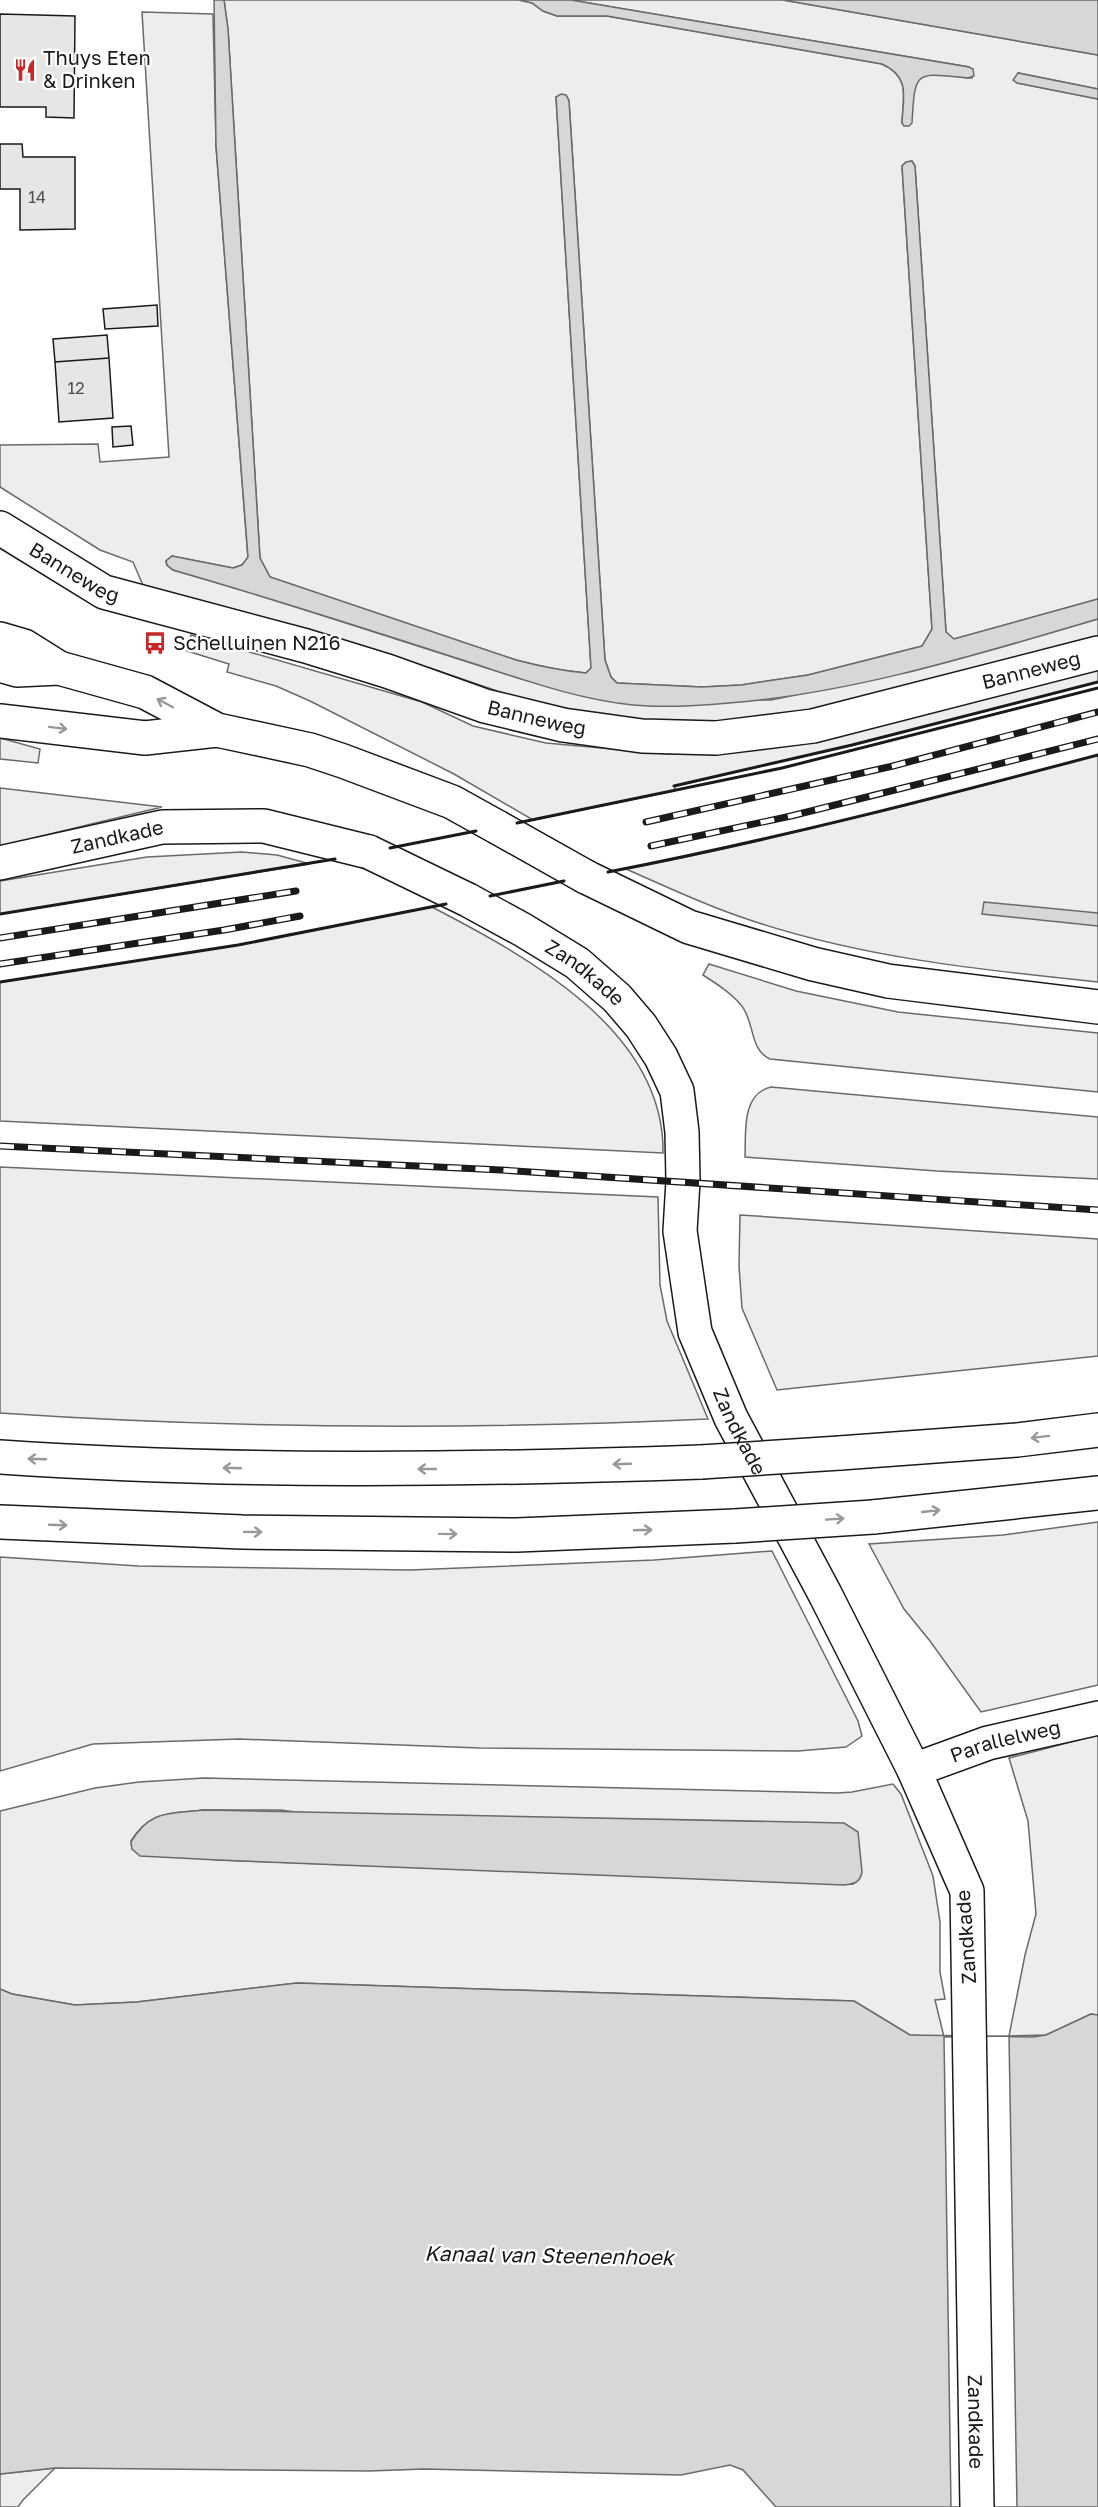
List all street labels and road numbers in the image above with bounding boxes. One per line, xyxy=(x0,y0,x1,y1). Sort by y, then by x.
street label: Banneweg xyxy=(25,536,122,607)
street label: Banneweg xyxy=(979,645,1083,693)
street label: Banneweg xyxy=(485,694,588,739)
street label: Zandkade xyxy=(68,814,166,858)
street label: Zandkade xyxy=(541,934,631,1010)
street label: Zandkade xyxy=(709,1384,772,1479)
street label: Parallelweg xyxy=(946,1714,1063,1767)
street label: Zandkade xyxy=(950,1889,980,1985)
street label: Zandkade xyxy=(964,2375,989,2469)

